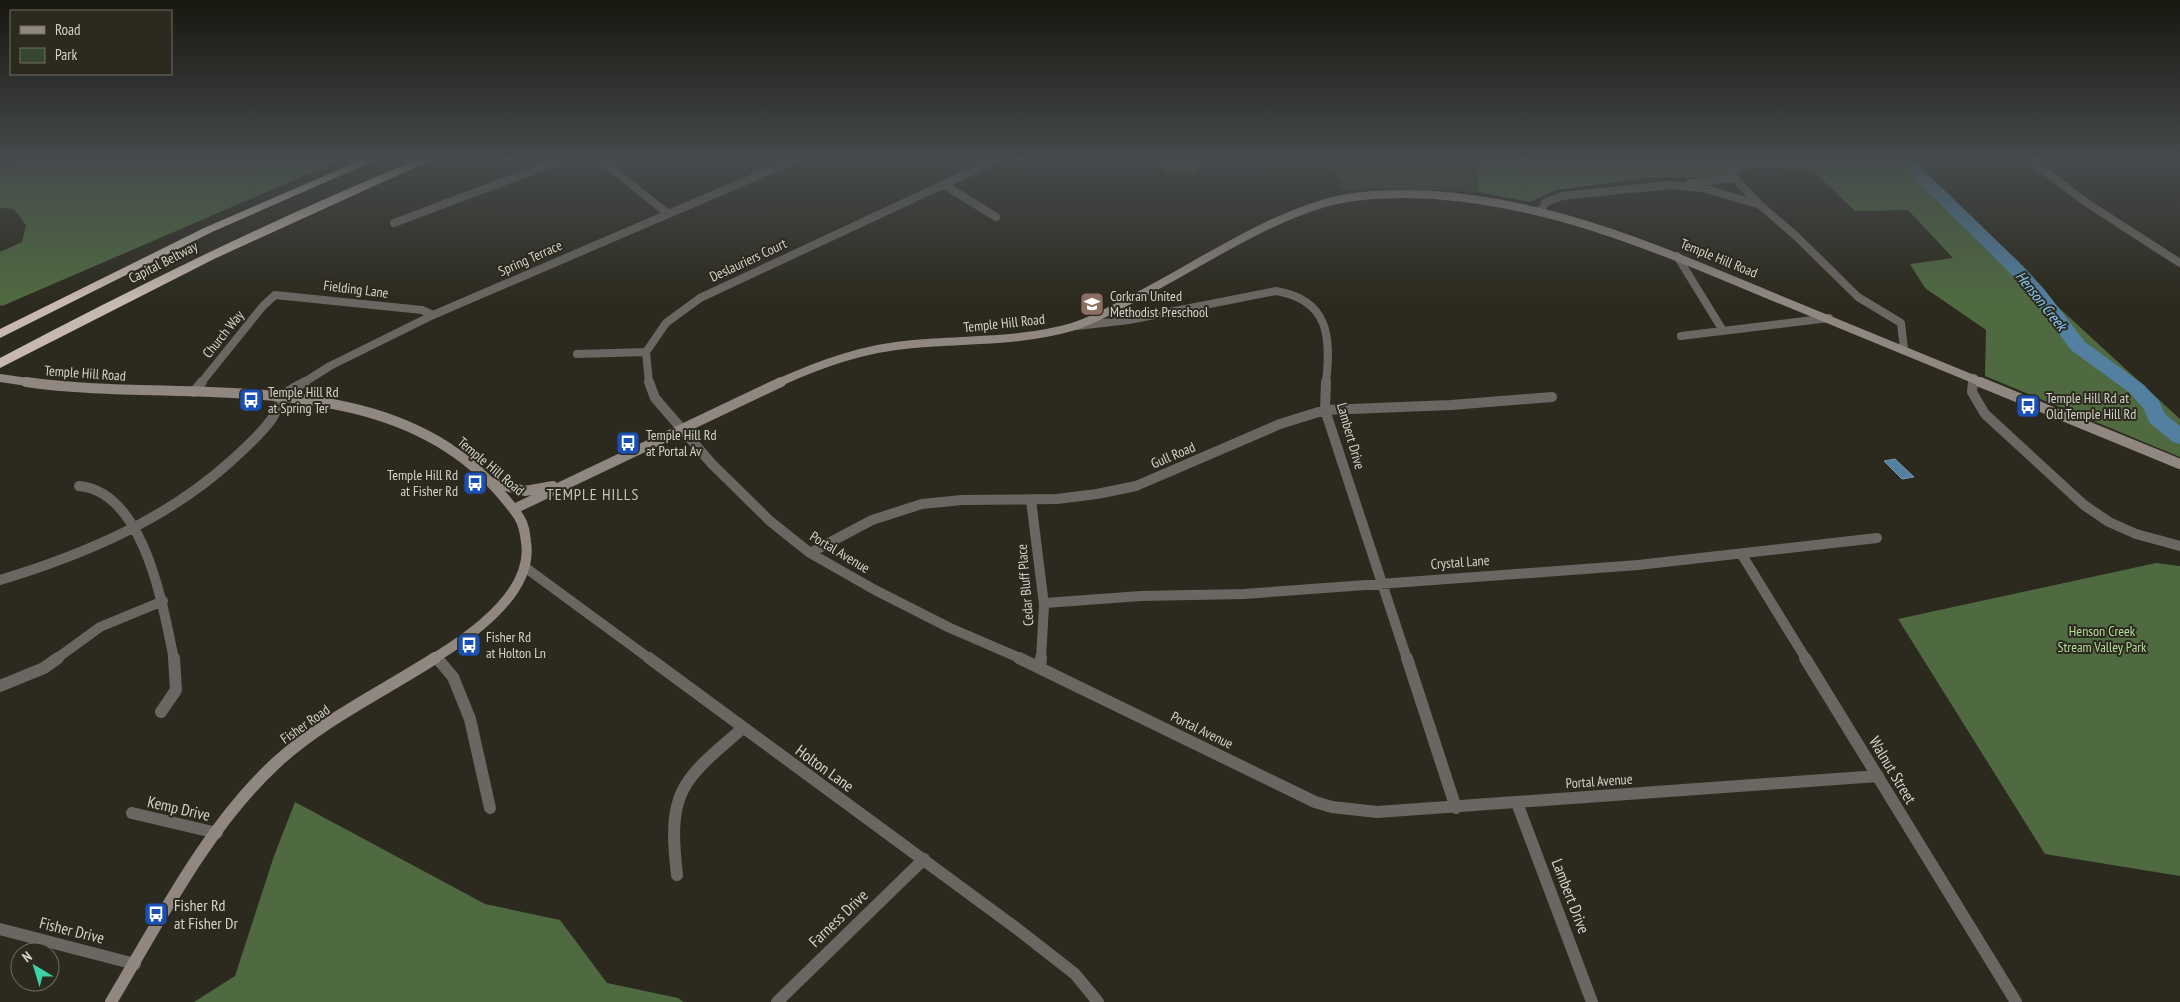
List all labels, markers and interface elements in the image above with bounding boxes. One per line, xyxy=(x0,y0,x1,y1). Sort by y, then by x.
legend xyxy=(10,10,172,75)
text: Road xyxy=(55,20,81,39)
text: Park xyxy=(55,45,77,64)
street label: Deslauriers Court xyxy=(707,234,790,286)
street label: Temple Hill Road xyxy=(1678,234,1760,282)
street label: Spring Terrace xyxy=(495,236,565,280)
street label: Capital Beltway xyxy=(125,237,201,287)
water label: Henson Creek xyxy=(2012,267,2072,336)
street label: Fielding Lane xyxy=(323,276,390,302)
place label: Corkran United Methodist Preschool xyxy=(1110,287,1209,321)
school or university icon: Corkran United Methodist Preschool xyxy=(1079,291,1105,317)
street label: Church Way xyxy=(198,306,248,361)
street label: Temple Hill Road xyxy=(962,310,1046,336)
street label: Temple Hill Road xyxy=(44,361,126,385)
place label: Temple Hill Rd at Spring Ter xyxy=(268,383,339,417)
bus stop icon: Temple Hill Rd at Spring Ter xyxy=(238,387,264,413)
place label: Temple Hill Rd at Old Temple Hill Rd xyxy=(2046,389,2136,423)
bus stop icon: Temple Hill Rd at Old Temple Hill Rd xyxy=(2015,393,2041,419)
street label: Lambert Drive xyxy=(1333,401,1369,472)
place label: Temple Hill Rd at Portal Av xyxy=(646,426,717,460)
bus stop icon: Temple Hill Rd at Portal Av xyxy=(615,430,641,456)
street label: Temple Hill Road xyxy=(454,433,528,499)
street label: Gull Road xyxy=(1148,438,1198,472)
place label: Temple Hill Rd at Fisher Rd xyxy=(387,466,458,500)
bus stop icon: Temple Hill Rd at Fisher Rd xyxy=(462,470,488,496)
district label: TEMPLE HILLS xyxy=(547,484,639,504)
street label: Portal Avenue xyxy=(807,527,873,577)
street label: Cedar Bluff Place xyxy=(1012,543,1038,627)
street label: Crystal Lane xyxy=(1430,551,1490,573)
park label: Henson Creek Stream Valley Park xyxy=(2057,622,2147,656)
place label: Fisher Rd at Holton Ln xyxy=(486,628,546,662)
bus stop icon: Fisher Rd at Holton Ln xyxy=(456,632,482,658)
street label: Fisher Road xyxy=(277,701,333,747)
street label: Portal Avenue xyxy=(1168,707,1236,753)
street label: Walnut Street xyxy=(1865,733,1921,808)
street label: Holton Lane xyxy=(792,740,858,796)
street label: Portal Avenue xyxy=(1565,770,1633,792)
street label: Kemp Drive xyxy=(146,791,212,825)
street label: Lambert Drive xyxy=(1548,856,1594,936)
street label: Farness Drive xyxy=(804,885,872,951)
place label: Fisher Rd at Fisher Dr xyxy=(174,895,239,933)
bus stop icon: Fisher Rd at Fisher Dr xyxy=(143,901,169,927)
street label: Fisher Drive xyxy=(38,912,106,948)
north arrow xyxy=(10,942,60,992)
text: N xyxy=(18,947,36,966)

